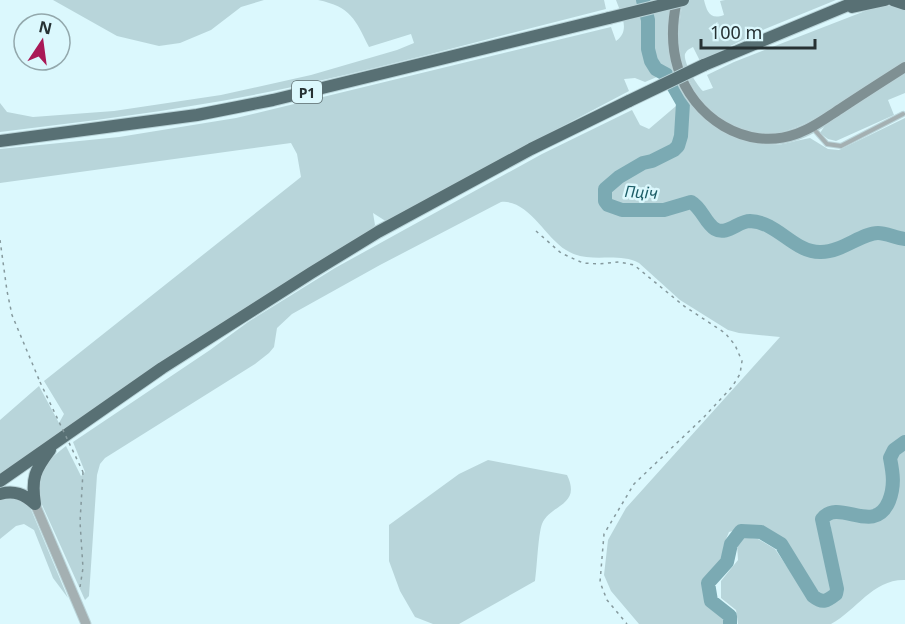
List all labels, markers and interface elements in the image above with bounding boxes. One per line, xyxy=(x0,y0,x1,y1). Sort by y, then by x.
north arrow xyxy=(12,12,72,72)
scale bar xyxy=(701,12,815,50)
text: N xyxy=(37,15,54,40)
text: 100 m xyxy=(710,20,762,44)
road number: Р1 xyxy=(292,81,322,103)
water label: Пціч xyxy=(624,180,658,204)

